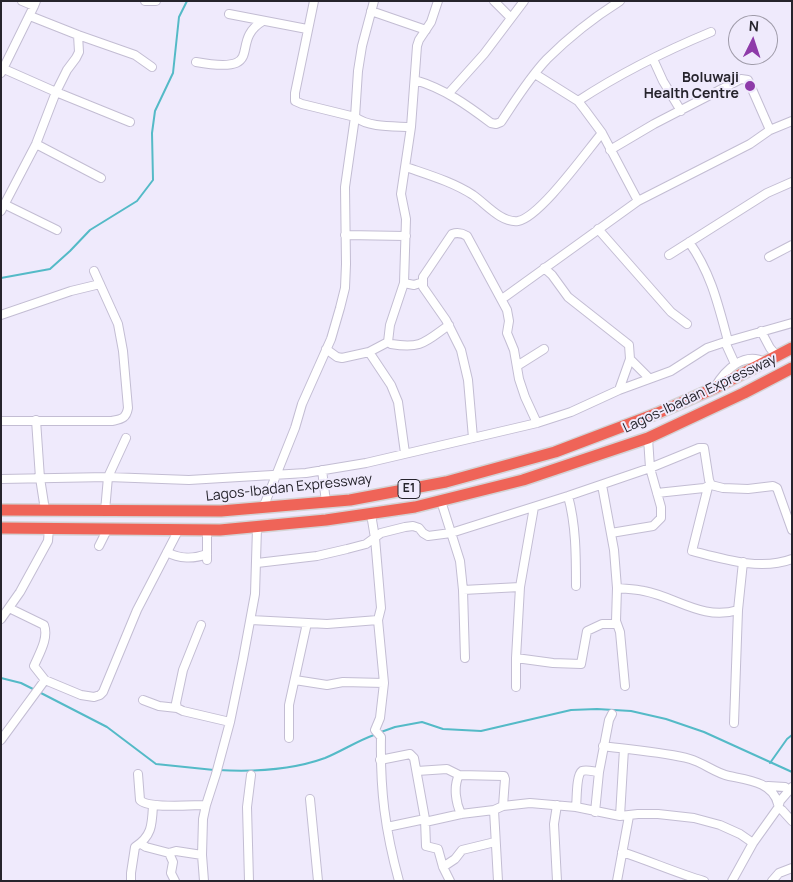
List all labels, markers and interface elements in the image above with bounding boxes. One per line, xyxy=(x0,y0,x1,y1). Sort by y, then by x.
north arrow xyxy=(728,15,778,65)
text: N xyxy=(748,16,760,35)
place label: Boluwaji Health Centre xyxy=(644,70,739,102)
marker: Boluwaji Health Centre xyxy=(743,79,757,93)
street label: Lagos-Ibadan Expressway xyxy=(621,351,779,437)
street label: Lagos-Ibadan Expressway xyxy=(205,471,373,505)
road number: E1 xyxy=(398,479,420,498)

